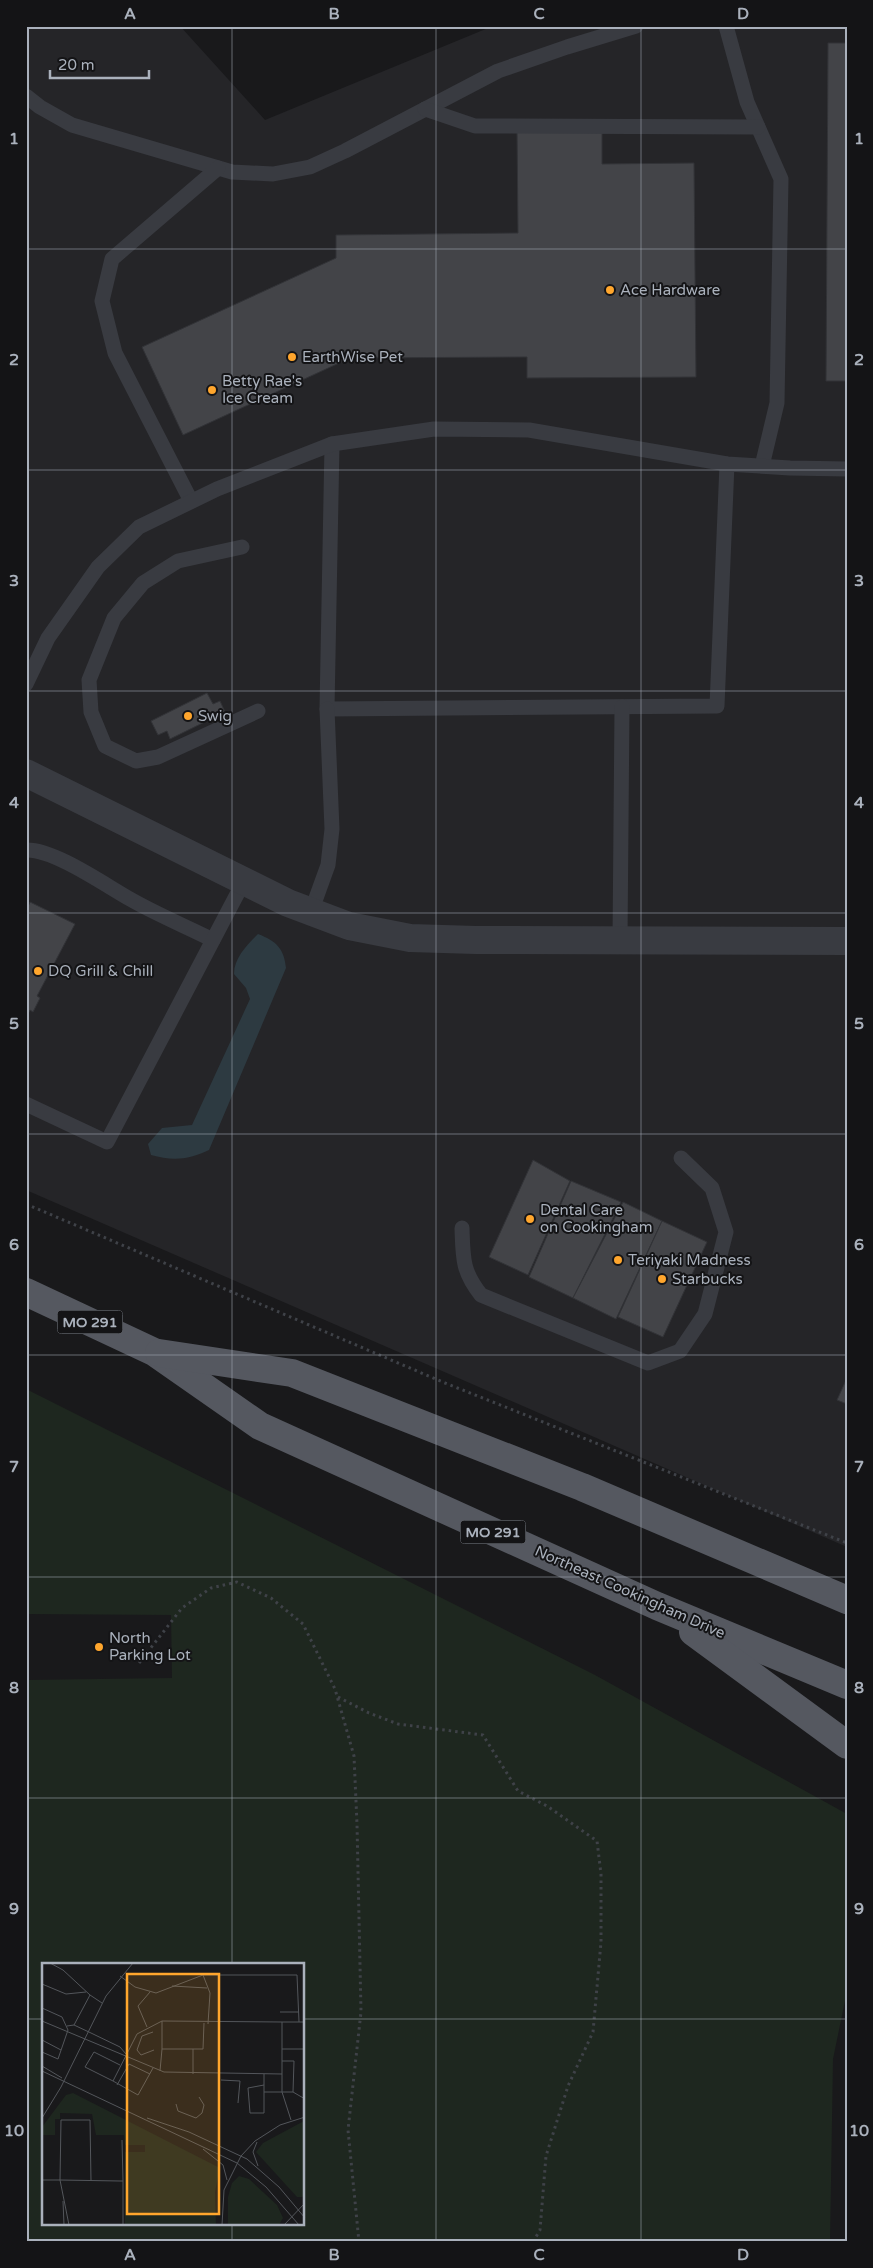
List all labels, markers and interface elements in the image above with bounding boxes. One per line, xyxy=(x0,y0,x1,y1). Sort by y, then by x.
text: A xyxy=(124,4,136,24)
text: B xyxy=(328,4,340,24)
text: C xyxy=(533,4,545,24)
text: D xyxy=(737,4,749,24)
scale bar xyxy=(50,48,149,80)
text: 20 m xyxy=(58,56,95,74)
text: 1 xyxy=(9,129,19,149)
text: 1 xyxy=(854,129,864,149)
place label: Ace Hardware xyxy=(620,281,720,299)
marker: Ace Hardware xyxy=(604,284,616,296)
place label: EarthWise Pet xyxy=(302,348,403,366)
text: 2 xyxy=(9,350,19,370)
text: 2 xyxy=(854,350,864,370)
marker: EarthWise Pet xyxy=(286,351,298,363)
place label: Betty Rae's Ice Cream xyxy=(222,372,302,407)
marker: Betty Rae's Ice Cream xyxy=(206,384,218,396)
text: 3 xyxy=(9,571,19,591)
text: 3 xyxy=(854,571,864,591)
place label: Swig xyxy=(198,707,232,725)
marker: Swig xyxy=(182,710,194,722)
text: 4 xyxy=(9,793,19,813)
text: 4 xyxy=(854,793,864,813)
place label: DQ Grill & Chill xyxy=(48,962,153,980)
marker: DQ Grill & Chill xyxy=(32,965,44,977)
text: 5 xyxy=(9,1014,19,1034)
text: 5 xyxy=(854,1014,864,1034)
place label: Dental Care on Cookingham xyxy=(540,1201,652,1236)
marker: Dental Care on Cookingham xyxy=(524,1213,536,1225)
text: 6 xyxy=(9,1235,19,1255)
text: 6 xyxy=(854,1235,864,1255)
place label: Teriyaki Madness xyxy=(628,1251,751,1269)
marker: Teriyaki Madness xyxy=(612,1254,624,1266)
place label: Starbucks xyxy=(672,1270,743,1288)
marker: Starbucks xyxy=(656,1273,668,1285)
road number: MO 291 xyxy=(58,1310,122,1334)
text: 7 xyxy=(9,1457,19,1477)
text: 7 xyxy=(854,1457,864,1477)
road number: MO 291 xyxy=(460,1520,526,1544)
street label: Northeast Cookingham Drive xyxy=(532,1542,728,1642)
place label: North Parking Lot xyxy=(109,1629,191,1664)
marker: North Parking Lot xyxy=(93,1641,105,1653)
text: 8 xyxy=(9,1678,19,1698)
text: 8 xyxy=(854,1678,864,1698)
text: 9 xyxy=(9,1899,19,1919)
text: 9 xyxy=(854,1899,864,1919)
inset map xyxy=(42,1963,305,2226)
text: 10 xyxy=(4,2121,24,2141)
text: 10 xyxy=(849,2121,869,2141)
text: A xyxy=(124,2245,136,2265)
text: B xyxy=(328,2245,340,2265)
text: C xyxy=(533,2245,545,2265)
text: D xyxy=(737,2245,749,2265)

